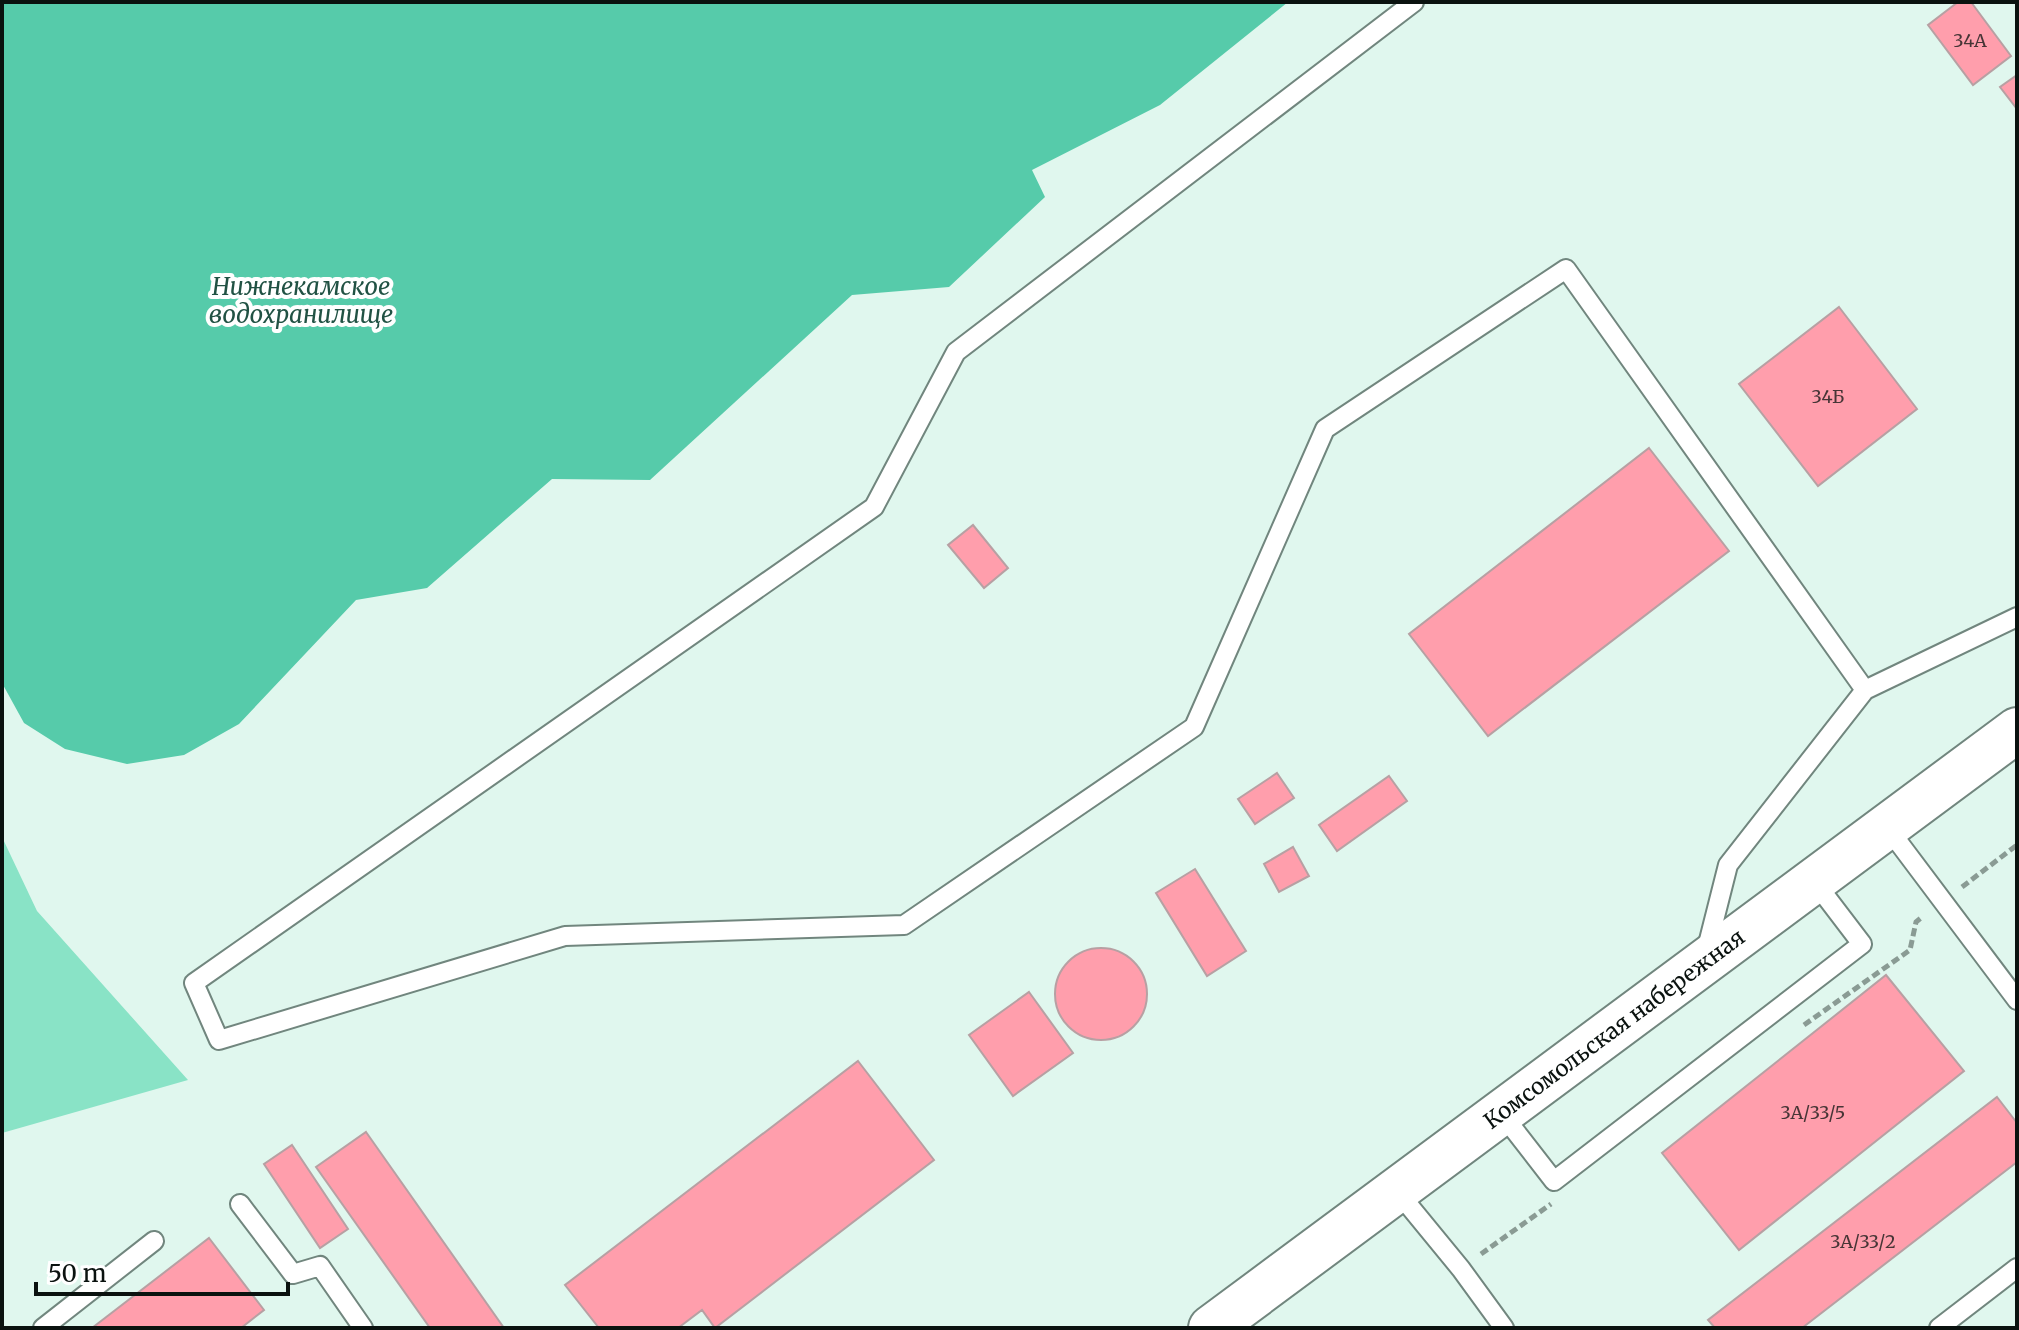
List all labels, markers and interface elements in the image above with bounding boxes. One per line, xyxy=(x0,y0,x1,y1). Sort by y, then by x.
house number: 34А xyxy=(1953,29,1987,52)
water label: Нижнекамское водохранилище xyxy=(209,271,393,330)
house number: 34Б xyxy=(1812,385,1844,408)
street label: Комсомольская набережная xyxy=(1478,923,1750,1135)
house number: 3А/33/5 xyxy=(1781,1101,1845,1124)
house number: 3А/33/2 xyxy=(1830,1230,1896,1253)
scale bar xyxy=(36,1246,288,1296)
text: 50 m xyxy=(48,1258,107,1289)

